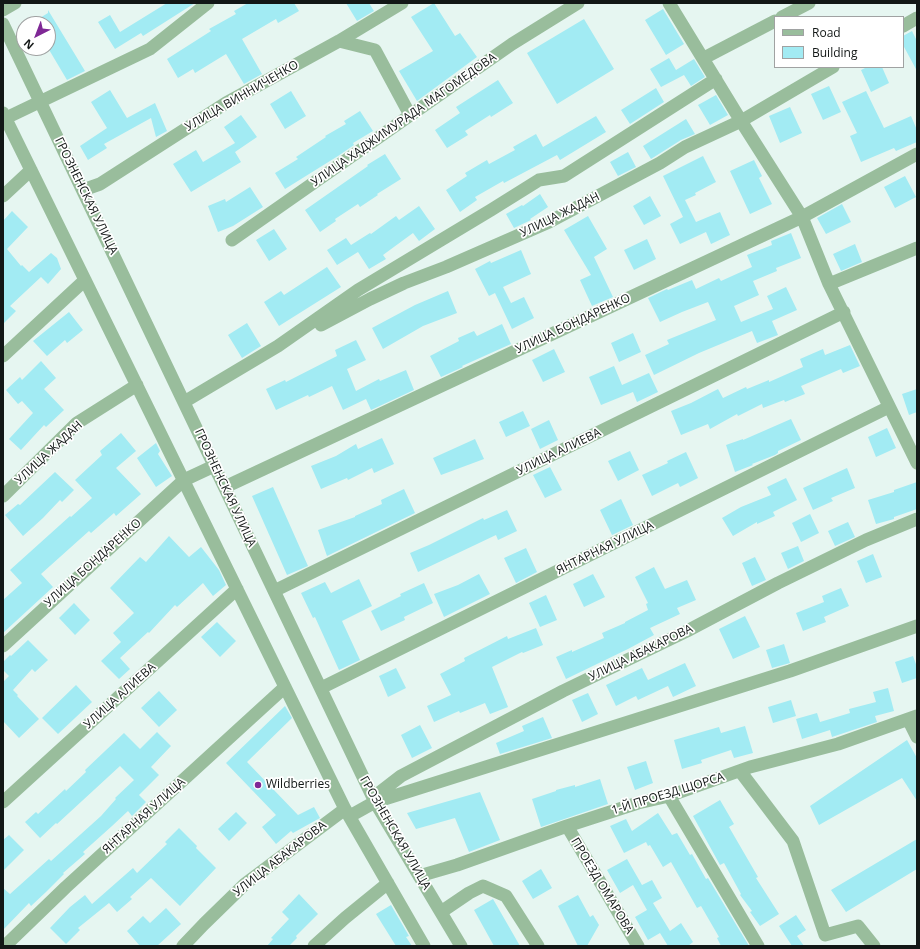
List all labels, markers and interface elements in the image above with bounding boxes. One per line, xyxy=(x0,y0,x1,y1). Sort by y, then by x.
north arrow xyxy=(16,16,56,56)
legend xyxy=(774,16,904,68)
text: Road xyxy=(812,24,841,41)
text: N xyxy=(20,36,37,53)
text: Building xyxy=(812,44,857,61)
street label: УЛИЦА ХАДЖИМУРАДА МАГОМЕДОВА xyxy=(309,50,499,190)
street label: УЛИЦА ВИННИЧЕНКО xyxy=(183,58,301,134)
street label: ГРОЗНЕНСКАЯ УЛИЦА xyxy=(51,135,121,257)
street label: УЛИЦА ЖАДАН xyxy=(518,189,602,241)
street label: УЛИЦА БОНДАРЕНКО xyxy=(513,291,633,357)
street label: УЛИЦА ЖАДАН xyxy=(12,418,86,488)
street label: УЛИЦА АЛИЕВА xyxy=(515,425,603,479)
street label: ГРОЗНЕНСКАЯ УЛИЦА xyxy=(191,427,259,549)
street label: УЛИЦА БОНДАРЕНКО xyxy=(42,516,144,610)
street label: ЯНТАРНАЯ УЛИЦА xyxy=(554,518,656,578)
street label: УЛИЦА АБАКАРОВА xyxy=(587,622,695,684)
street label: УЛИЦА АЛИЕВА xyxy=(81,660,159,732)
street label: 1-Й ПРОЕЗД ЩОРСА xyxy=(610,770,726,818)
street label: ГРОЗНЕНСКАЯ УЛИЦА xyxy=(357,774,433,892)
street label: ЯНТАРНАЯ УЛИЦА xyxy=(100,775,188,857)
place label: Wildberries xyxy=(266,778,330,792)
marker: Wildberries xyxy=(253,780,263,790)
street label: УЛИЦА АБАКАРОВА xyxy=(231,818,329,900)
street label: ПРОЕЗД ОМАРОВА xyxy=(568,835,636,937)

